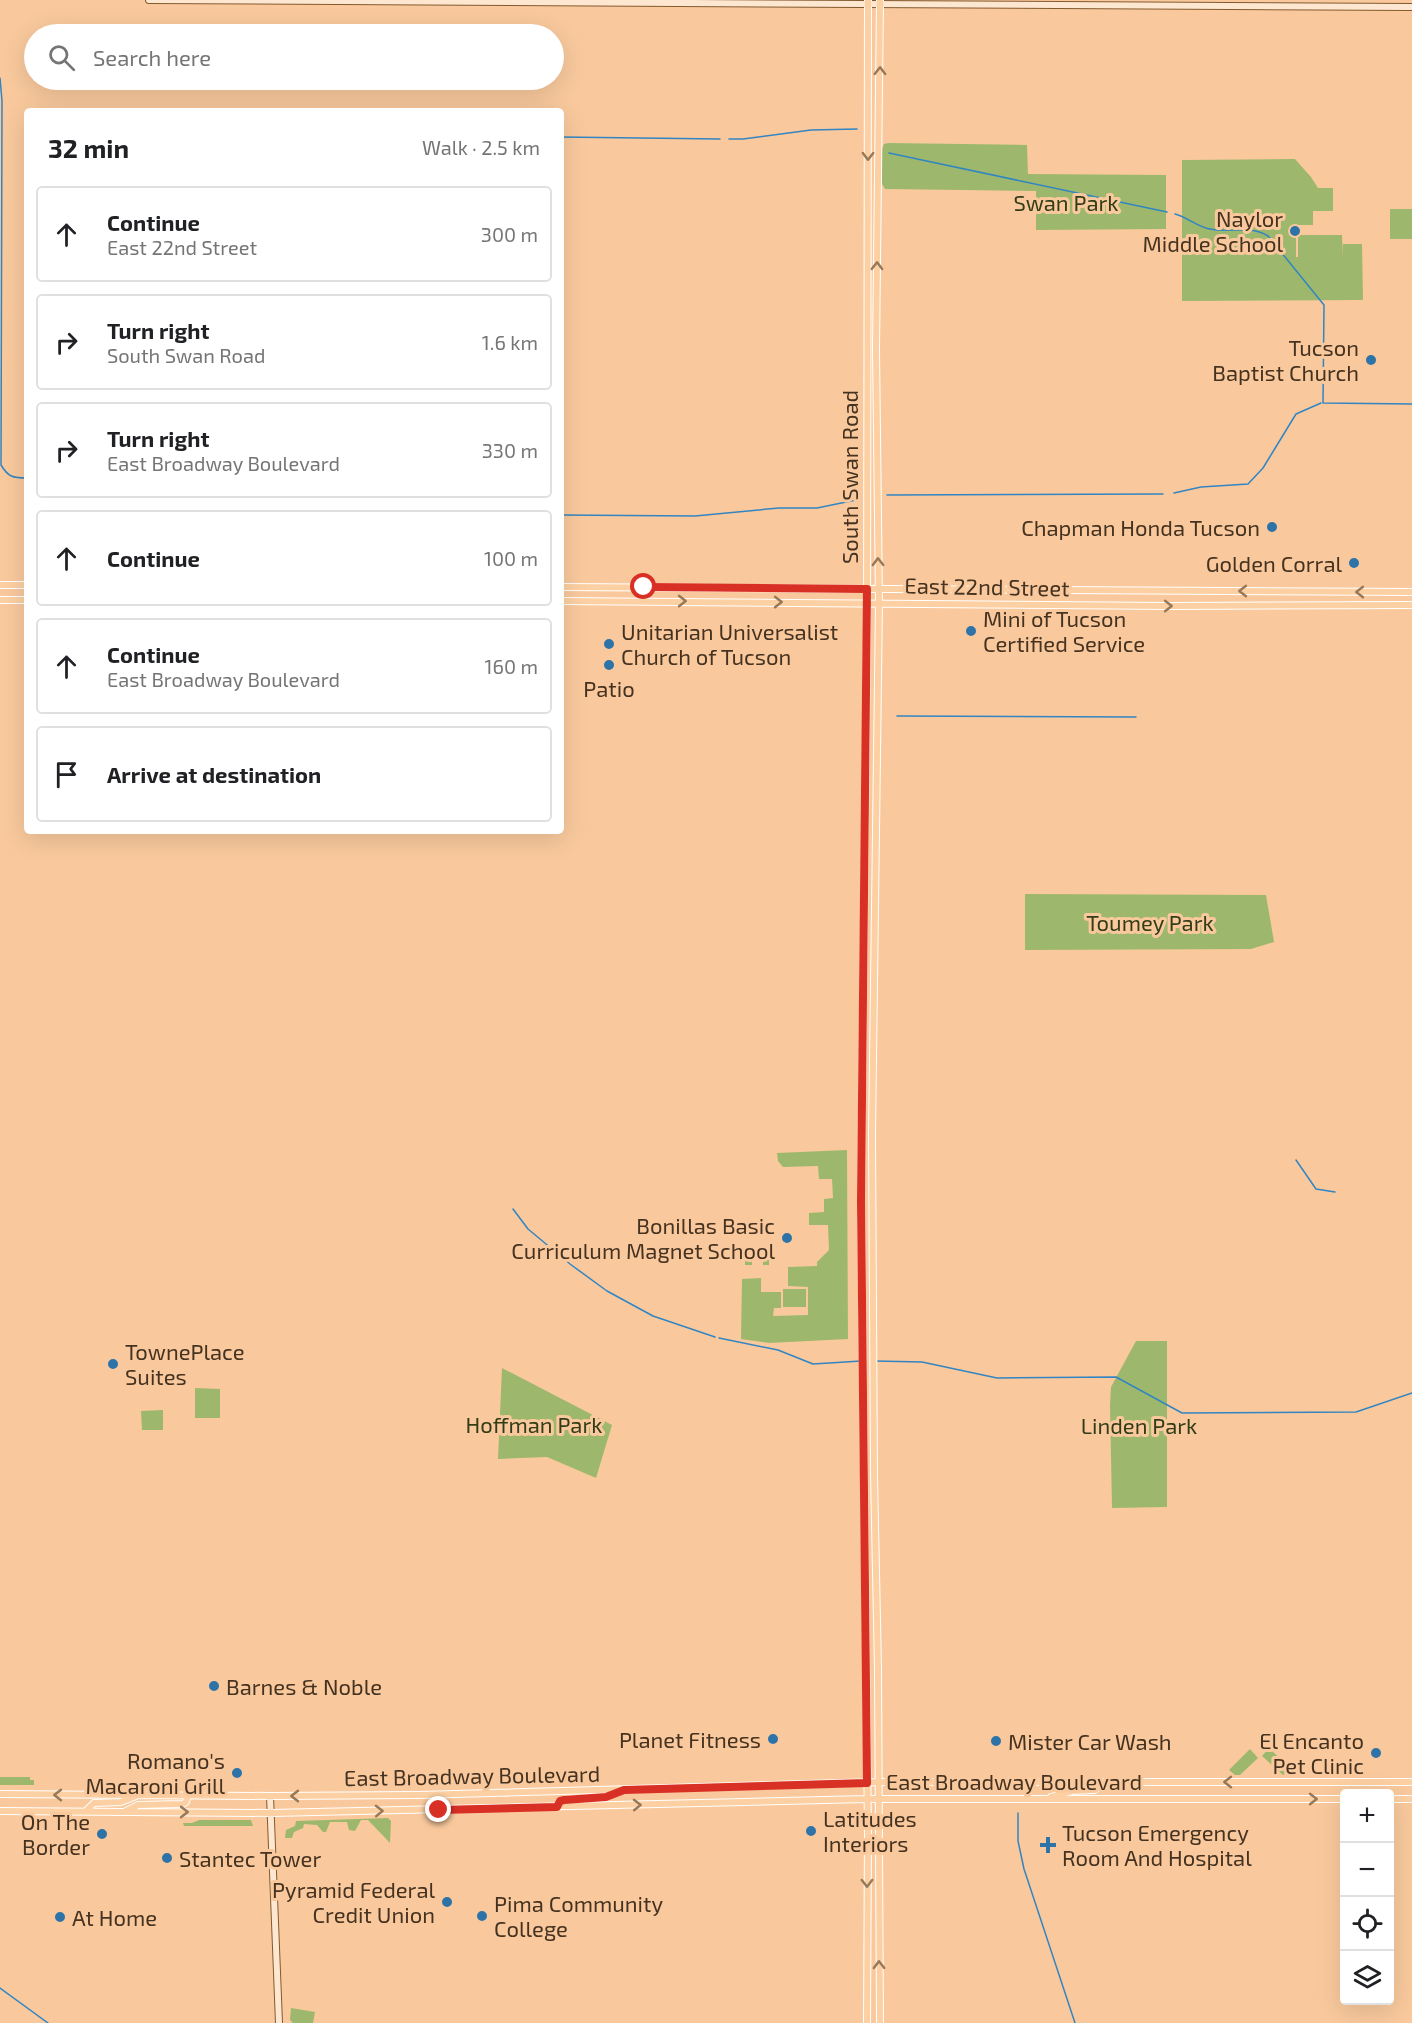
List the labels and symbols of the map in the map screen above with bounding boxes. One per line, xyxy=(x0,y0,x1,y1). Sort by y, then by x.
one-way arrow xyxy=(874,66,886,75)
one-way arrow xyxy=(861,151,874,160)
park label: Swan Park xyxy=(1013,189,1119,215)
place label: Naylor Middle School xyxy=(1142,205,1283,256)
marker: Naylor Middle School xyxy=(1288,224,1302,238)
one-way arrow xyxy=(871,261,884,270)
place label: Tucson Baptist Church xyxy=(1212,334,1359,385)
marker: Tucson Baptist Church xyxy=(1364,353,1378,367)
street label: South Swan Road xyxy=(836,390,862,564)
place label: Chapman Honda Tucson xyxy=(1021,514,1260,540)
marker: Chapman Honda Tucson xyxy=(1265,520,1279,534)
place label: Golden Corral xyxy=(1206,550,1342,576)
marker: Golden Corral xyxy=(1347,556,1361,570)
one-way arrow xyxy=(872,557,884,566)
street label: East 22nd Street xyxy=(904,572,1070,600)
route start xyxy=(630,573,656,599)
one-way arrow xyxy=(1238,585,1247,598)
one-way arrow xyxy=(1355,586,1364,598)
one-way arrow xyxy=(678,595,687,607)
one-way arrow xyxy=(773,596,782,608)
one-way arrow xyxy=(1164,600,1173,612)
place label: Mini of Tucson Certified Service xyxy=(983,605,1145,656)
place label: Unitarian Universalist Church of Tucson xyxy=(621,618,838,669)
marker: Mini of Tucson Certified Service xyxy=(964,624,978,638)
marker: Unitarian Universalist Church of Tucson xyxy=(602,637,616,651)
marker: Patio xyxy=(602,658,616,672)
place label: Patio xyxy=(583,675,635,701)
park label: Toumey Park xyxy=(1086,909,1214,935)
place label: Bonillas Basic Curriculum Magnet School xyxy=(511,1212,775,1263)
marker: Bonillas Basic Curriculum Magnet School xyxy=(780,1231,794,1245)
place label: TownePlace Suites xyxy=(125,1338,244,1389)
marker: TownePlace Suites xyxy=(106,1357,120,1371)
park label: Hoffman Park xyxy=(466,1411,602,1437)
park label: Linden Park xyxy=(1081,1412,1197,1438)
place label: Barnes & Noble xyxy=(226,1673,382,1699)
marker: Barnes & Noble xyxy=(207,1679,221,1693)
place label: Planet Fitness xyxy=(619,1726,761,1752)
place label: El Encanto Pet Clinic xyxy=(1259,1727,1364,1778)
place label: Mister Car Wash xyxy=(1008,1728,1172,1754)
marker: Planet Fitness xyxy=(766,1732,780,1746)
marker: Mister Car Wash xyxy=(989,1734,1003,1748)
marker: El Encanto Pet Clinic xyxy=(1369,1746,1383,1760)
place label: Romano's Macaroni Grill xyxy=(85,1747,225,1798)
street label: East Broadway Boulevard xyxy=(344,1760,600,1790)
marker: Romano's Macaroni Grill xyxy=(230,1766,244,1780)
street label: East Broadway Boulevard xyxy=(886,1768,1142,1794)
one-way arrow xyxy=(1223,1776,1232,1788)
one-way arrow xyxy=(54,1788,63,1801)
one-way arrow xyxy=(291,1790,300,1802)
one-way arrow xyxy=(1308,1793,1317,1805)
route end xyxy=(425,1796,451,1822)
one-way arrow xyxy=(633,1799,642,1811)
one-way arrow xyxy=(375,1805,384,1817)
place label: Latitudes Interiors xyxy=(823,1805,917,1856)
one-way arrow xyxy=(180,1806,189,1818)
place label: On The Border xyxy=(21,1808,90,1859)
place label: Tucson Emergency Room And Hospital xyxy=(1062,1819,1252,1870)
marker: Latitudes Interiors xyxy=(804,1824,818,1838)
marker: On The Border xyxy=(95,1827,109,1841)
marker: Tucson Emergency Room And Hospital xyxy=(1039,1836,1057,1854)
place label: Stantec Tower xyxy=(179,1845,321,1871)
marker: Stantec Tower xyxy=(160,1851,174,1865)
place label: Pyramid Federal Credit Union xyxy=(272,1876,435,1927)
one-way arrow xyxy=(861,1879,874,1888)
place label: Pima Community College xyxy=(494,1890,663,1941)
marker: Pyramid Federal Credit Union xyxy=(440,1895,454,1909)
place label: At Home xyxy=(72,1904,157,1930)
marker: Pima Community College xyxy=(475,1909,489,1923)
marker: At Home xyxy=(53,1910,67,1924)
one-way arrow xyxy=(873,1960,885,1969)

